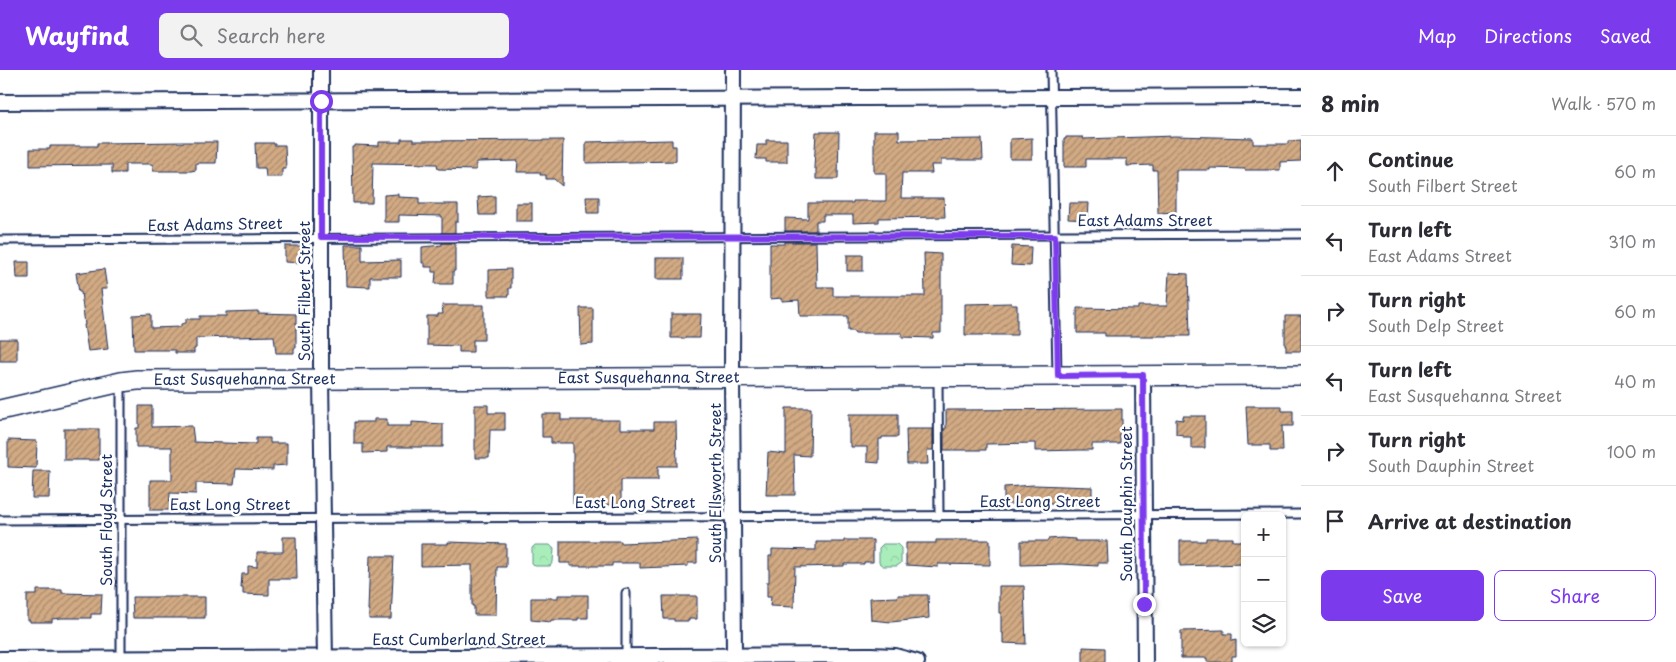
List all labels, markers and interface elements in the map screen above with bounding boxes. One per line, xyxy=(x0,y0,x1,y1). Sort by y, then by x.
search box xyxy=(159,13,509,58)
text: Wayfind xyxy=(25,17,129,53)
icon: search xyxy=(177,21,205,49)
text: Search here xyxy=(217,21,325,49)
text: Map xyxy=(1418,22,1456,49)
text: Directions xyxy=(1484,22,1572,49)
text: Saved xyxy=(1600,22,1651,49)
text: 8 min xyxy=(1321,87,1380,119)
route start xyxy=(310,90,333,113)
text: Walk · 570 m xyxy=(1551,91,1656,115)
text: Continue xyxy=(1368,145,1454,173)
icon: ahead xyxy=(1321,157,1349,185)
text: 60 m xyxy=(1614,159,1656,183)
text: South Filbert Street xyxy=(1368,173,1518,197)
street label: East Adams Street xyxy=(1078,208,1212,231)
street label: East Adams Street xyxy=(147,211,283,236)
text: Turn left xyxy=(1368,215,1452,243)
street label: South Filbert Street xyxy=(292,221,315,361)
icon: left xyxy=(1321,227,1349,255)
text: 310 m xyxy=(1608,229,1656,253)
text: East Adams Street xyxy=(1368,243,1512,267)
text: Turn right xyxy=(1368,285,1466,313)
icon: right xyxy=(1321,297,1349,325)
text: 60 m xyxy=(1614,299,1656,323)
text: South Delp Street xyxy=(1368,313,1504,337)
text: Turn left xyxy=(1368,355,1452,383)
street label: East Susquehanna Street xyxy=(558,364,740,388)
street label: East Susquehanna Street xyxy=(154,366,336,390)
icon: left xyxy=(1321,367,1349,395)
text: 40 m xyxy=(1614,369,1656,393)
text: East Susquehanna Street xyxy=(1368,383,1562,407)
street label: South Ellsworth Street xyxy=(703,403,726,563)
text: Turn right xyxy=(1368,425,1466,453)
street label: South Dauphin Street xyxy=(1114,426,1137,582)
icon: right xyxy=(1321,437,1349,465)
text: 100 m xyxy=(1607,439,1656,463)
text: South Dauphin Street xyxy=(1368,453,1534,477)
street label: South Floyd Street xyxy=(94,454,117,586)
street label: East Long Street xyxy=(980,489,1100,512)
street label: East Long Street xyxy=(575,490,695,513)
street label: East Long Street xyxy=(170,492,290,515)
icon: arrive xyxy=(1321,507,1349,535)
text: Arrive at destination xyxy=(1368,507,1572,535)
map controls xyxy=(1241,512,1286,647)
button: + xyxy=(1241,512,1286,557)
button: − xyxy=(1241,557,1286,602)
button: Save xyxy=(1321,570,1484,621)
button: Share xyxy=(1494,570,1656,621)
route end xyxy=(1133,593,1156,616)
button: layers xyxy=(1241,602,1286,647)
street label: East Cumberland Street xyxy=(372,627,546,650)

